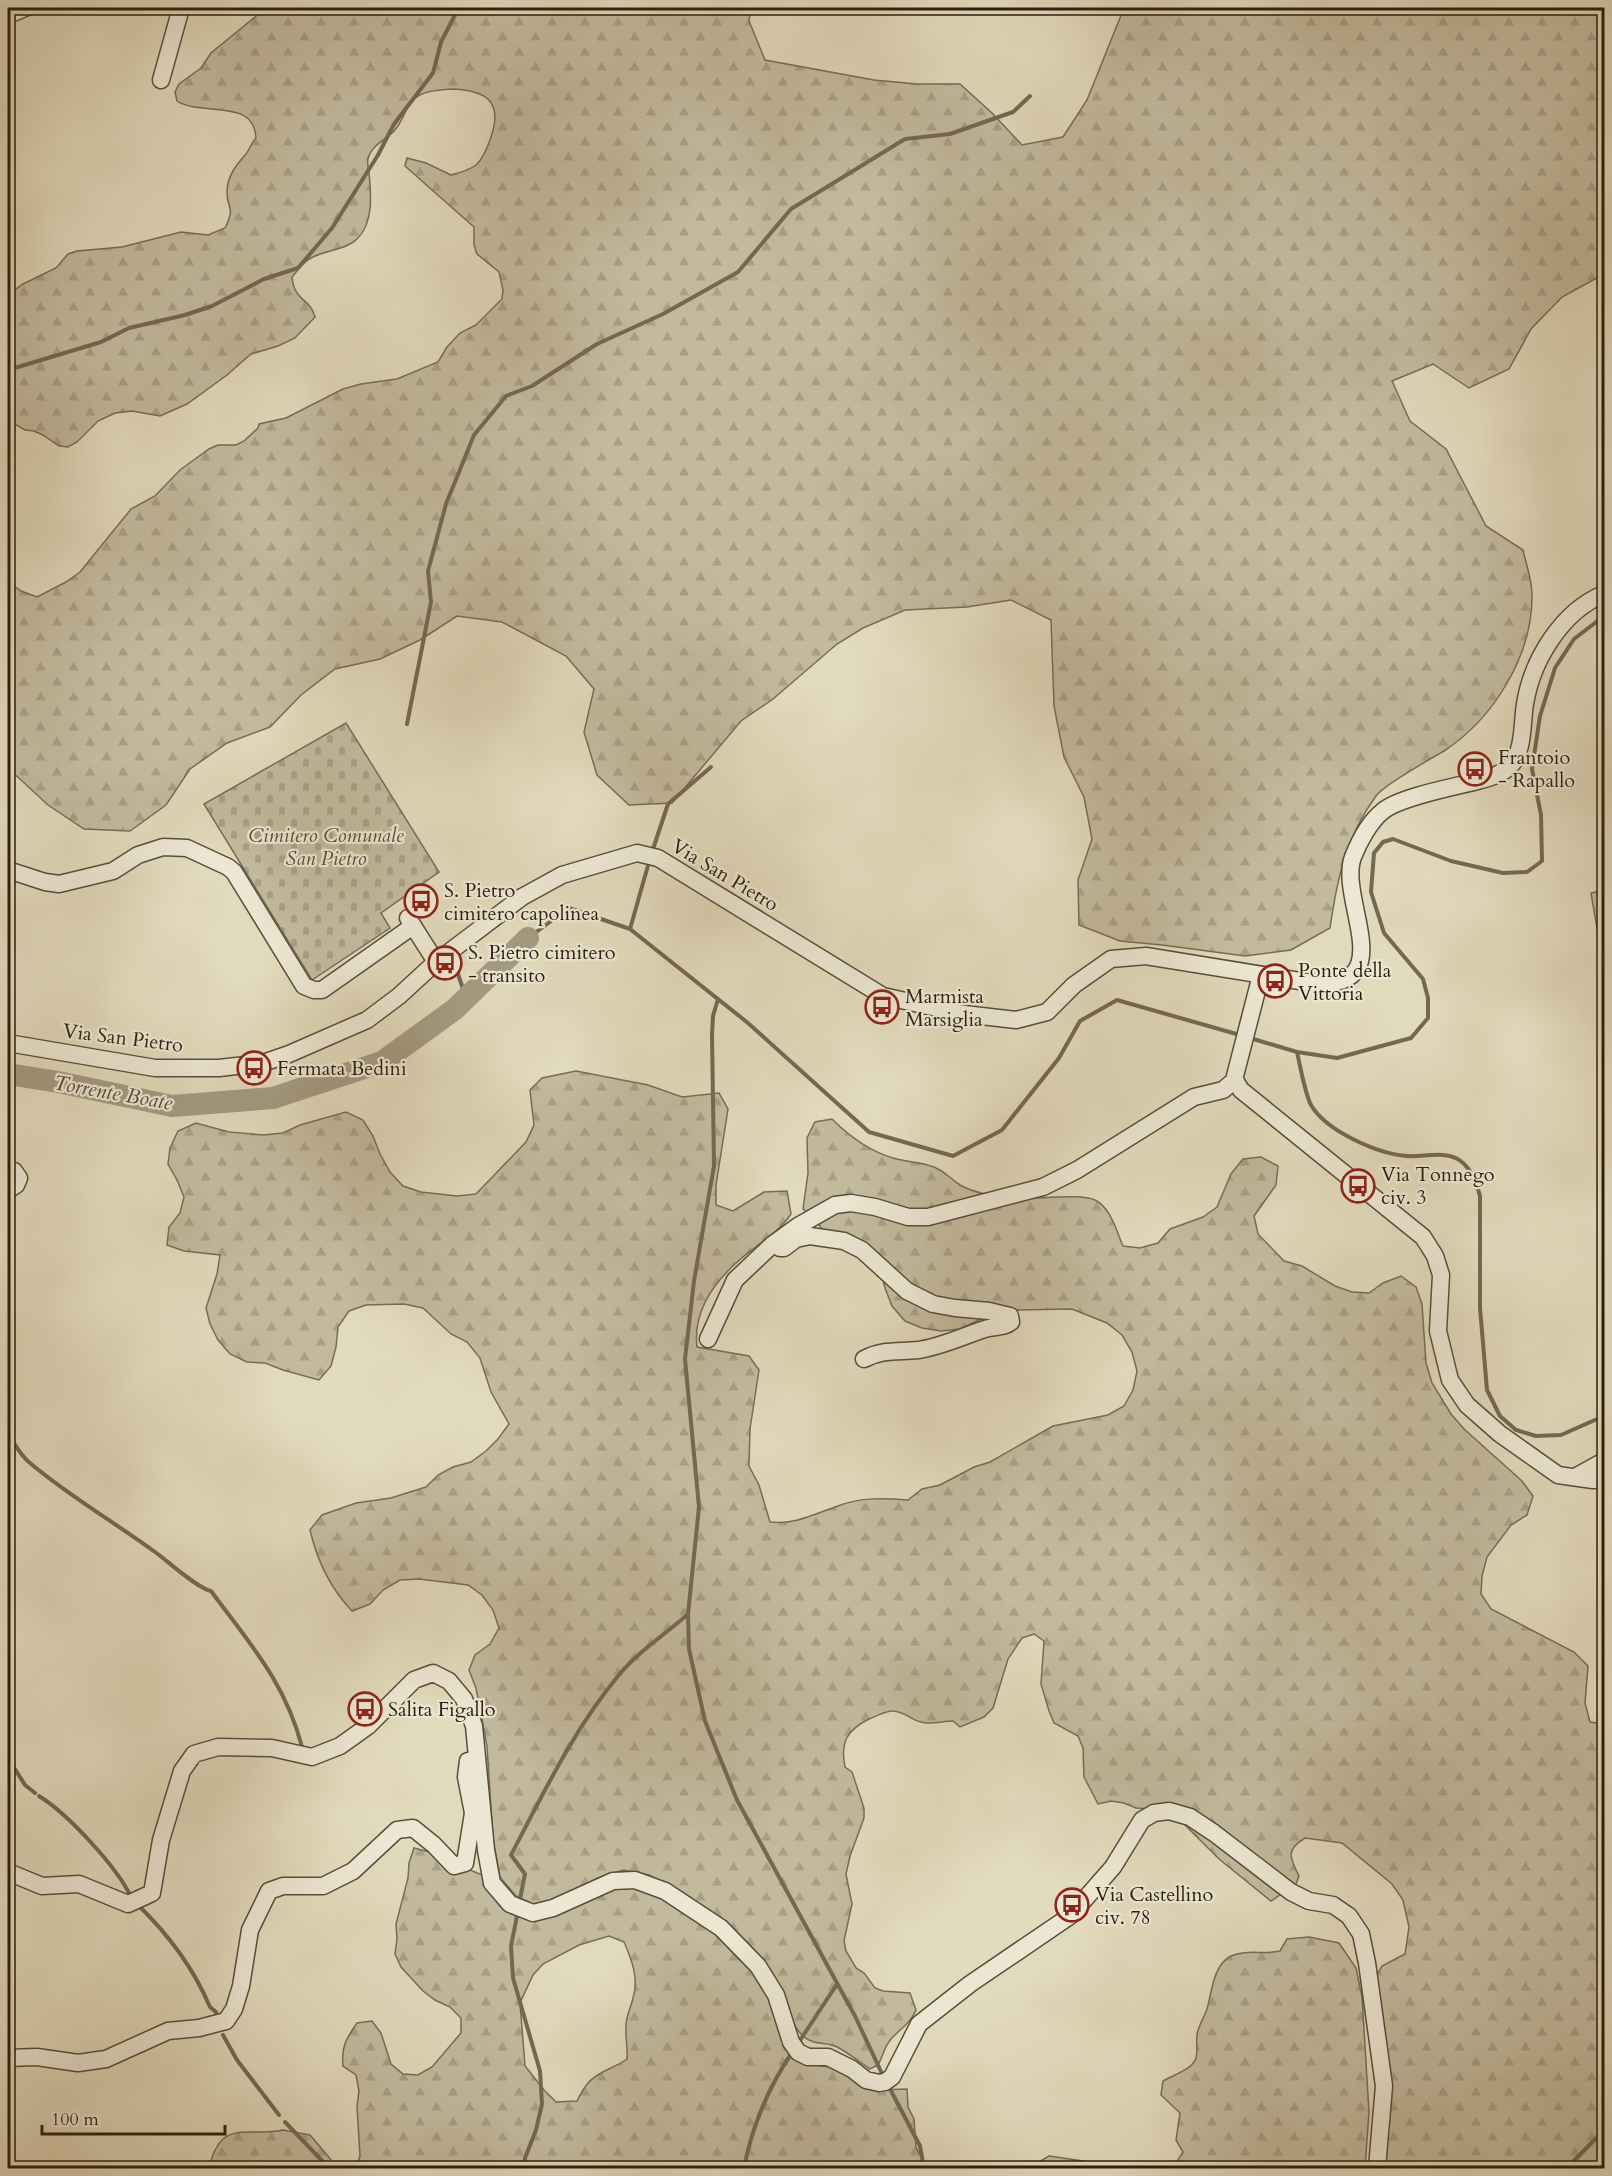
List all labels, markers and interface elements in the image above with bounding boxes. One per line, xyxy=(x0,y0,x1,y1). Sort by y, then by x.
place label: Frantoio - Rapallo xyxy=(1498,744,1575,794)
bus stop icon: Frantoio - Rapallo xyxy=(1457,751,1493,787)
park label: Cimitero Comunale San Pietro xyxy=(248,822,404,872)
street label: Via San Pietro xyxy=(666,832,784,918)
place label: S. Pietro cimitero capolinea xyxy=(444,877,600,927)
bus stop icon: S. Pietro cimitero capolinea xyxy=(403,883,439,919)
place label: S. Pietro cimitero - transito xyxy=(468,939,616,989)
bus stop icon: S. Pietro cimitero - transito xyxy=(427,945,463,981)
place label: Ponte della Vittoria xyxy=(1298,957,1392,1007)
bus stop icon: Ponte della Vittoria xyxy=(1257,963,1293,999)
place label: Marmista Marsiglia xyxy=(905,983,984,1033)
bus stop icon: Marmista Marsiglia xyxy=(864,989,900,1025)
street label: Via San Pietro xyxy=(61,1017,185,1059)
bus stop icon: Fermata Bedini xyxy=(236,1050,272,1086)
place label: Fermata Bedini xyxy=(277,1055,407,1082)
water label: Torrente Boate xyxy=(51,1068,175,1118)
place label: Via Tonnego civ. 3 xyxy=(1381,1161,1495,1211)
bus stop icon: Via Tonnego civ. 3 xyxy=(1340,1168,1376,1204)
bus stop icon: Salita Figallo xyxy=(347,1691,383,1727)
place label: Salita Figallo xyxy=(388,1696,496,1723)
place label: Via Castellino civ. 78 xyxy=(1095,1881,1214,1931)
bus stop icon: Via Castellino civ. 78 xyxy=(1054,1887,1090,1923)
scale bar xyxy=(42,2098,225,2136)
text: 100 m xyxy=(51,2107,99,2132)

